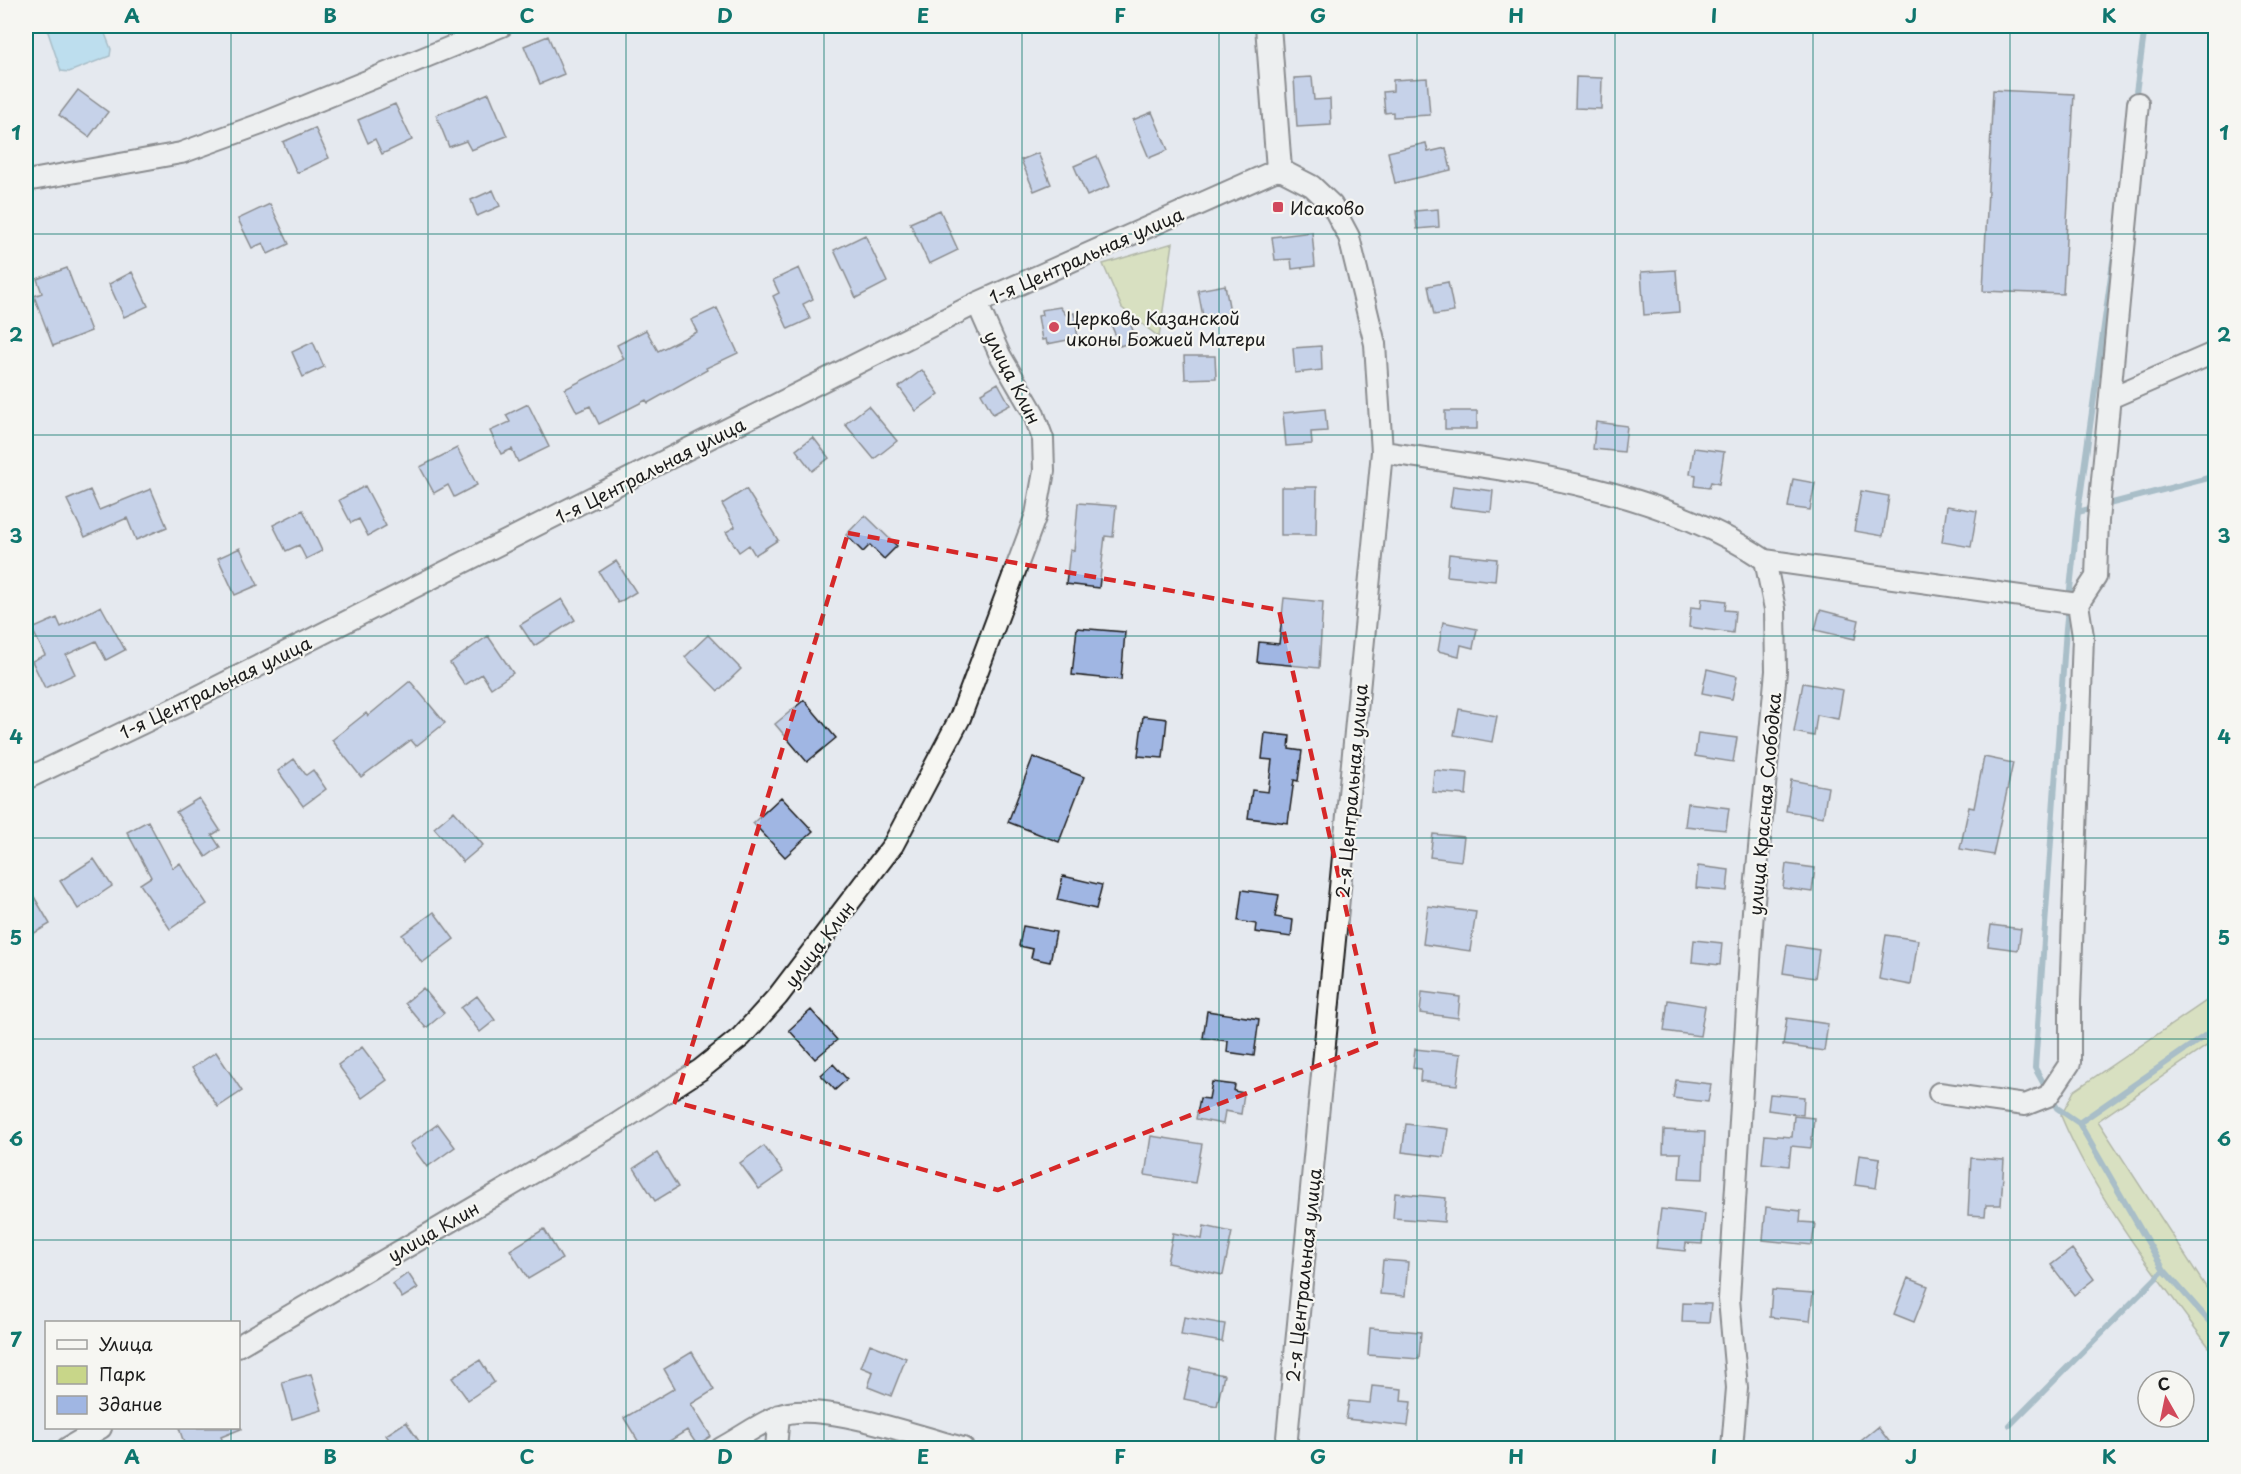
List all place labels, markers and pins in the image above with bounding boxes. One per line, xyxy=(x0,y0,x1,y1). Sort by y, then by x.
place label: Исаково xyxy=(1290,194,1364,221)
marker: Исаково xyxy=(1271,200,1285,214)
place label: Церковь Казанской иконы Божией Матери xyxy=(1066,304,1266,352)
marker: Церковь Казанской иконы Божией Матери xyxy=(1047,320,1061,334)

